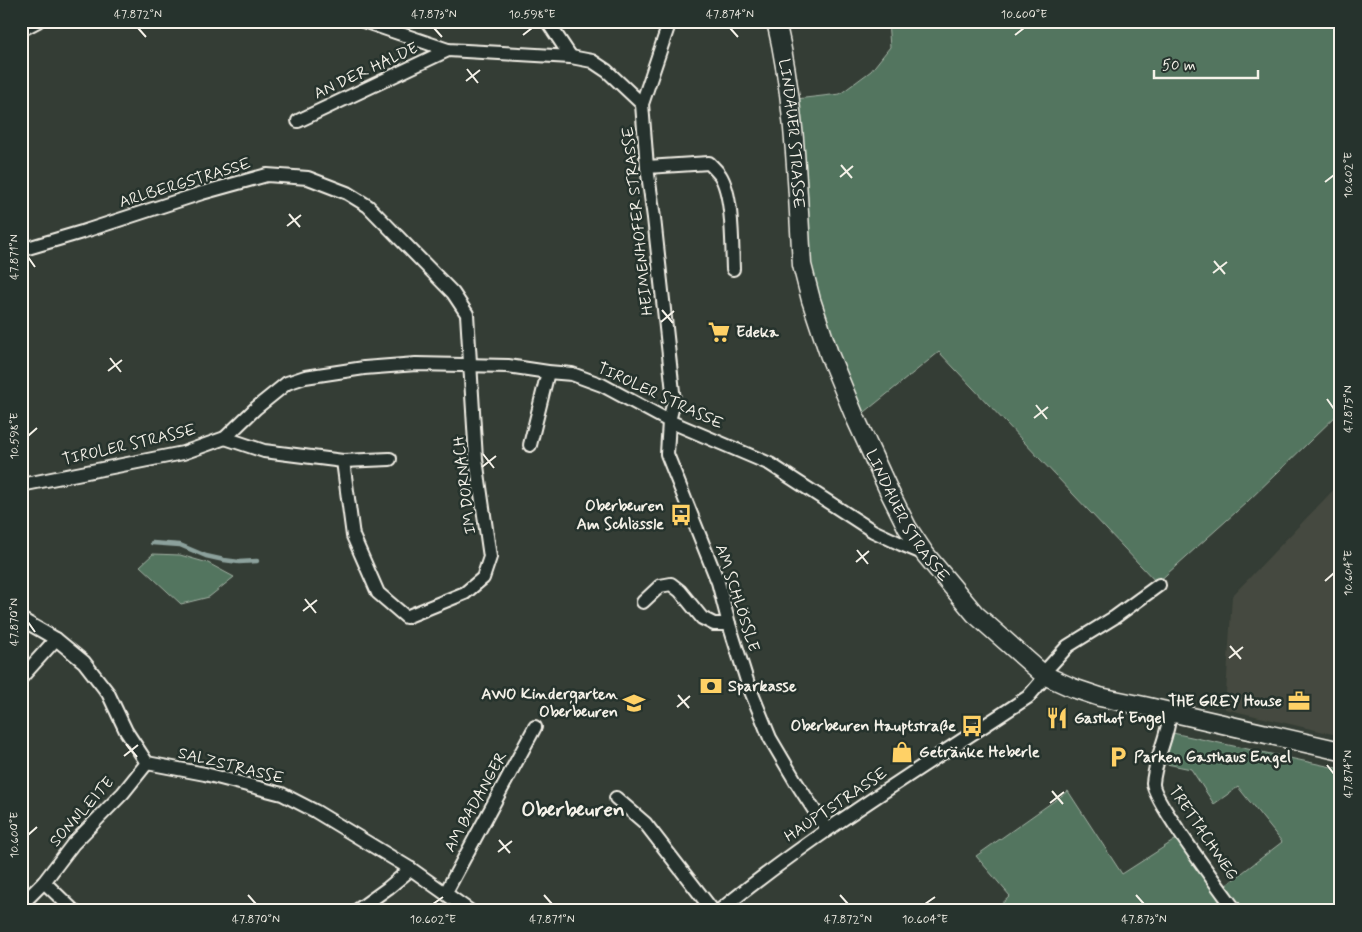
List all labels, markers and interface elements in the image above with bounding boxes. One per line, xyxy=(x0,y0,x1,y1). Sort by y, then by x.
text: 47.872°N xyxy=(114,7,162,23)
text: 47.873°N xyxy=(411,7,457,23)
text: 10.598°E xyxy=(509,7,555,23)
text: 47.874°N xyxy=(706,7,754,23)
text: 10.600°E xyxy=(1001,7,1047,23)
street label: AN DER HALDE xyxy=(310,38,422,104)
scale bar xyxy=(1154,48,1258,80)
text: 50 m xyxy=(1162,56,1196,76)
street label: LINDAUER STRASSE xyxy=(773,57,809,209)
street label: HEIMENHOFER STRASSE xyxy=(618,125,658,317)
text: 10.602°E xyxy=(1341,152,1357,198)
street label: ARLBERGSTRASSE xyxy=(117,153,253,213)
text: 47.871°N xyxy=(7,234,23,280)
supermarket icon: Edeka xyxy=(706,319,732,345)
place label: Edeka xyxy=(736,322,779,343)
street label: TIROLER STRASSE xyxy=(594,358,726,434)
text: 47.875°N xyxy=(1341,385,1357,433)
text: 10.598°E xyxy=(7,413,23,459)
street label: TIROLER STRASSE xyxy=(60,419,198,471)
street label: IM DORNACH xyxy=(448,434,481,535)
street label: LINDAUER STRASSE xyxy=(861,446,954,586)
place label: Oberbeuren Am Schlössle xyxy=(577,496,664,535)
bus stop icon: Oberbeuren Am Schlössle xyxy=(668,502,694,528)
street label: AM SCHLÖSSLE xyxy=(710,542,764,654)
text: 10.604°E xyxy=(1341,550,1357,596)
text: 47.870°N xyxy=(7,598,23,646)
bank icon: Sparkasse xyxy=(698,673,724,699)
place label: Sparkasse xyxy=(728,676,797,697)
place label: AWO Kindergarten Oberbeuren xyxy=(481,684,618,723)
office icon: THE GREY House xyxy=(1286,688,1312,714)
school or university icon: AWO Kindergarten Oberbeuren xyxy=(621,690,647,716)
place label: THE GREY House xyxy=(1168,691,1282,712)
restaurant icon: Gasthof Engel xyxy=(1044,705,1070,731)
place label: Gasthof Engel xyxy=(1074,708,1166,731)
bus stop icon: Oberbeuren Hauptstraße xyxy=(959,713,985,739)
place label: Oberbeuren Hauptstraße xyxy=(790,716,956,737)
shop icon: Getränke Heberle xyxy=(889,739,915,765)
place label: Getränke Heberle xyxy=(919,742,1040,763)
street label: SALZSTRASSE xyxy=(176,743,286,789)
parking icon: Parken Gasthaus Engel xyxy=(1105,744,1131,770)
place label: Parken Gasthaus Engel xyxy=(1134,747,1291,769)
street label: AM BADANGER xyxy=(440,748,512,856)
text: 47.874°N xyxy=(1341,750,1357,798)
street label: HAUPTSTRASSE xyxy=(780,763,892,847)
street label: SONNLEITE xyxy=(45,773,119,851)
street label: TRETTACHWEG xyxy=(1164,782,1243,885)
district label: Oberbeuren xyxy=(521,796,625,824)
text: 10.600°E xyxy=(7,812,23,858)
text: 47.870°N xyxy=(232,912,280,928)
text: 10.602°E xyxy=(410,912,456,928)
text: 47.871°N xyxy=(529,912,575,928)
text: 47.872°N xyxy=(824,912,872,928)
text: 10.604°E xyxy=(902,912,948,928)
text: 47.873°N xyxy=(1121,912,1167,928)

